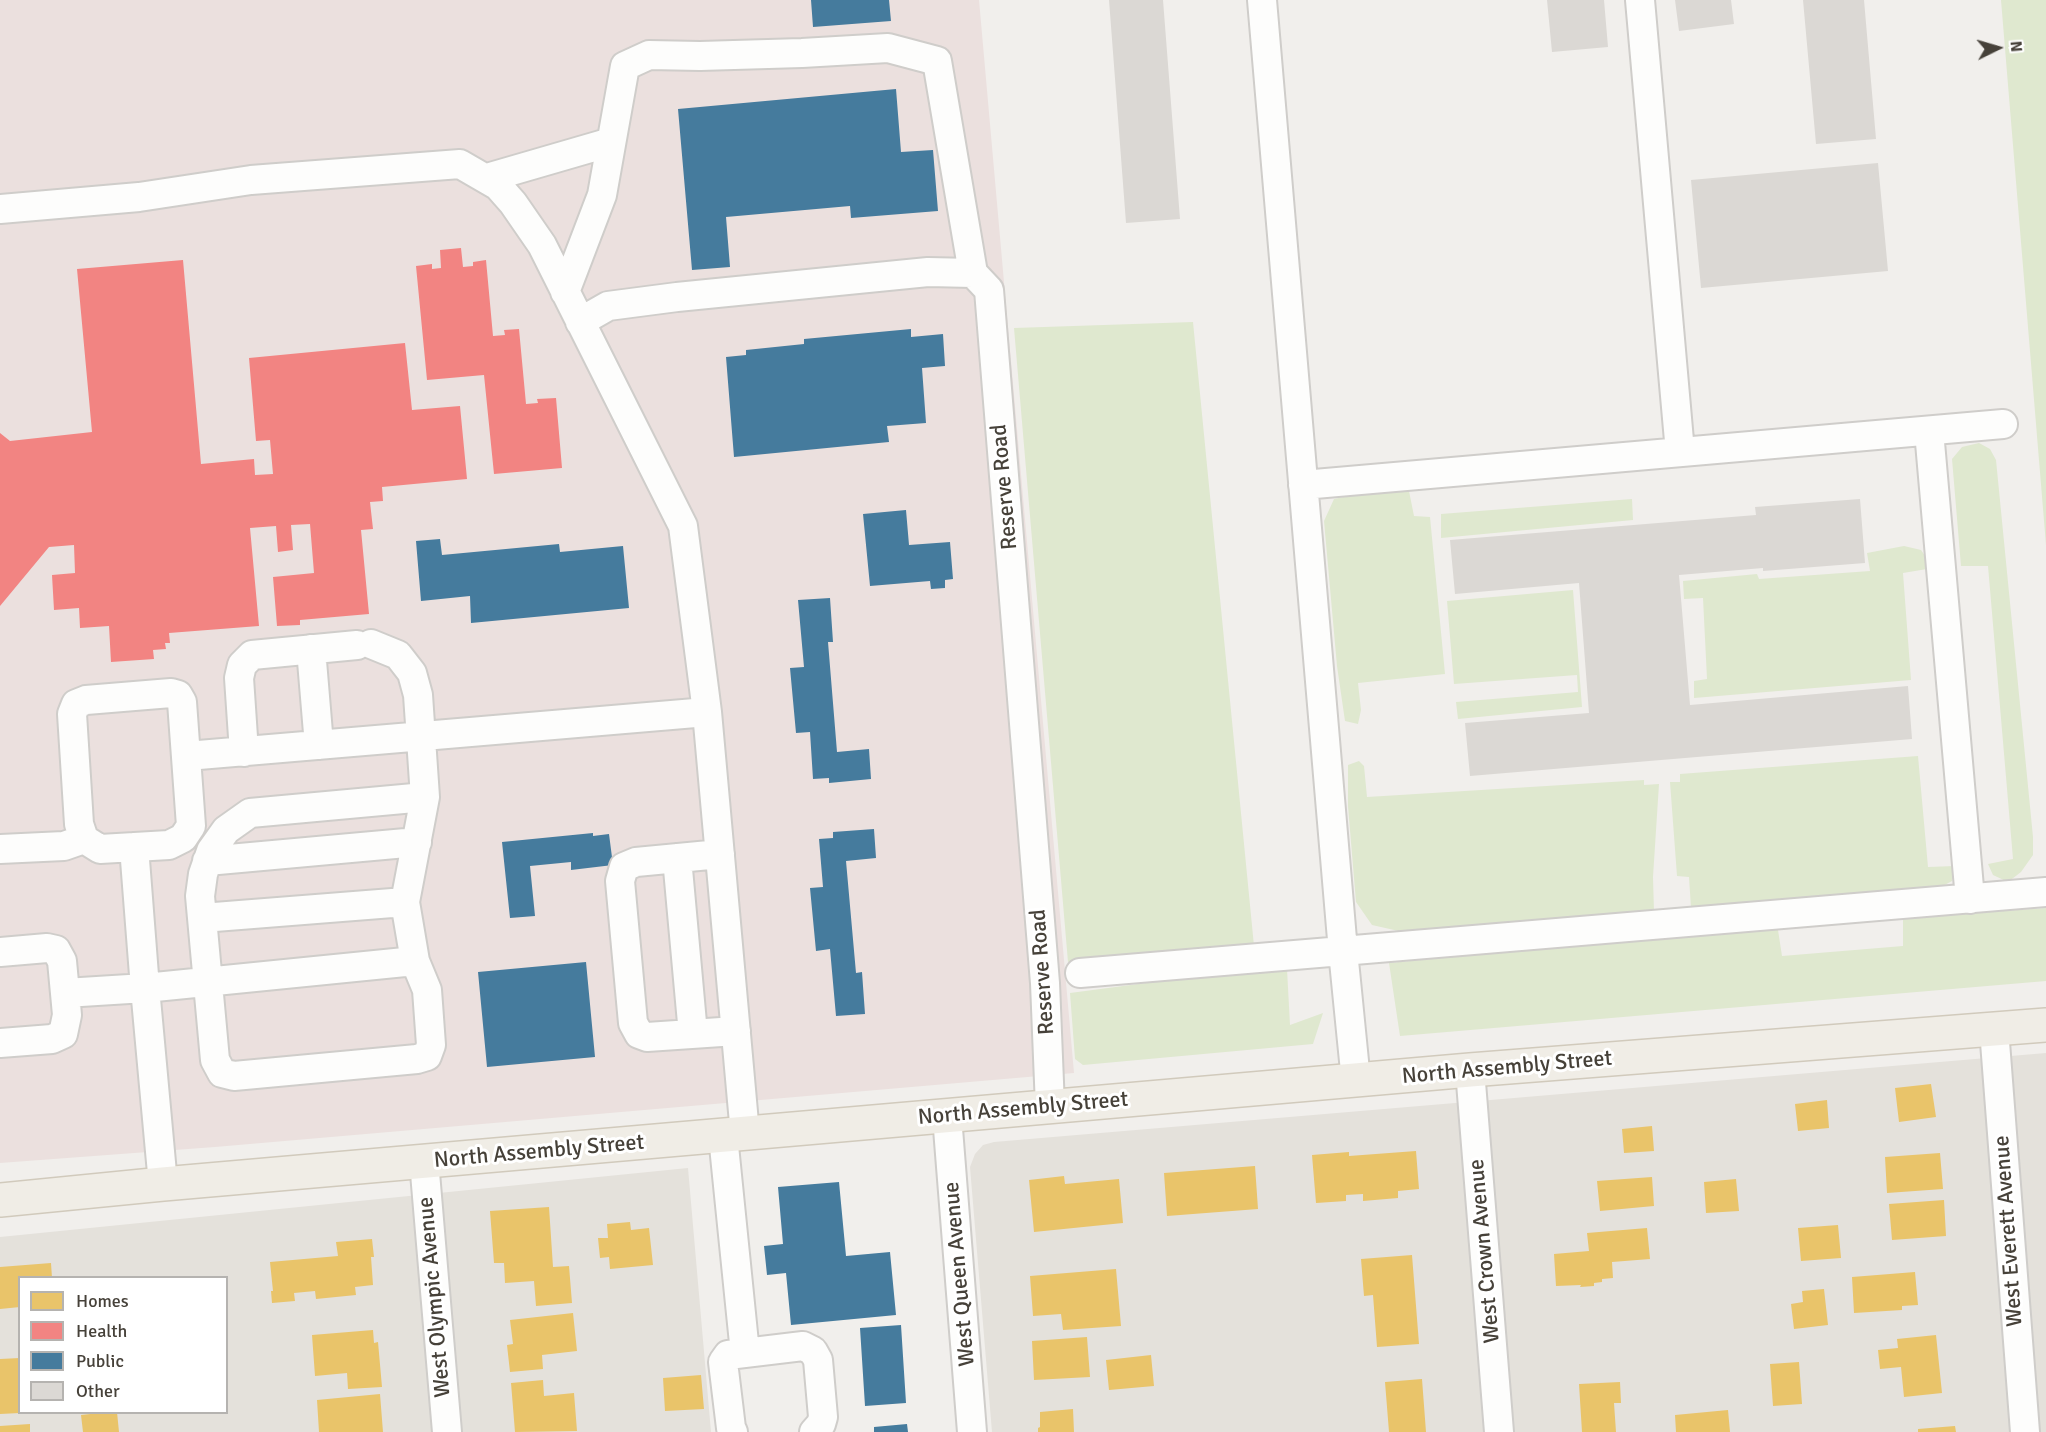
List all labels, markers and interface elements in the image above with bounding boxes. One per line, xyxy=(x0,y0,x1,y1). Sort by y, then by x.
north arrow xyxy=(1968,18,2028,78)
text: N xyxy=(2005,40,2026,53)
street label: Reserve Road xyxy=(986,423,1024,551)
street label: Reserve Road xyxy=(1025,908,1061,1036)
street label: North Assembly Street xyxy=(1401,1046,1613,1090)
street label: North Assembly Street xyxy=(917,1087,1129,1131)
street label: North Assembly Street xyxy=(433,1130,645,1174)
street label: West Everett Avenue xyxy=(1989,1135,2029,1327)
street label: West Crown Avenue xyxy=(1464,1158,1506,1344)
street label: West Queen Avenue xyxy=(939,1181,981,1367)
street label: West Olympic Avenue xyxy=(413,1196,457,1398)
legend xyxy=(18,1276,228,1414)
text: Homes xyxy=(76,1290,129,1312)
text: Health xyxy=(76,1320,127,1342)
text: Public xyxy=(76,1350,124,1372)
text: Other xyxy=(76,1380,120,1402)

